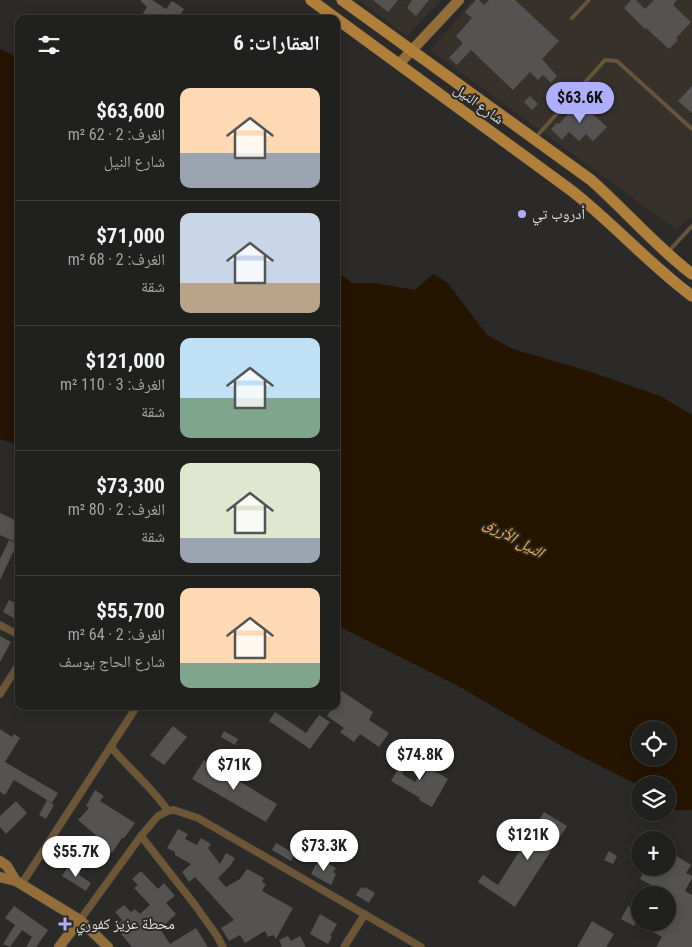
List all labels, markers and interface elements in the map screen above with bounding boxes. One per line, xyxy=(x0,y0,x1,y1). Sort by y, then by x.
icon: filters xyxy=(35,31,63,59)
text: العقارات: 6 xyxy=(233,31,320,55)
street label: شارع النيل xyxy=(450,80,508,129)
pin: $63.6K xyxy=(539,82,621,124)
text: $63.6K xyxy=(557,88,603,107)
text: $63,600 xyxy=(96,99,165,123)
icon: home xyxy=(220,108,280,168)
text: الغرف: 2 · 62 m² xyxy=(68,125,165,144)
text: شارع النيل xyxy=(104,152,165,171)
place label: أدروب تي xyxy=(532,205,585,226)
marker: أدروب تي xyxy=(516,208,528,220)
text: $71,000 xyxy=(96,224,165,248)
icon: home xyxy=(220,233,280,293)
text: الغرف: 2 · 68 m² xyxy=(68,250,165,269)
text: شقة xyxy=(141,277,165,296)
text: $121,000 xyxy=(86,349,165,373)
icon: home xyxy=(220,358,280,418)
text: الغرف: 3 · 110 m² xyxy=(60,375,165,394)
text: شقة xyxy=(141,402,165,421)
text: $73,300 xyxy=(96,474,165,498)
icon: home xyxy=(220,483,280,543)
text: الغرف: 2 · 80 m² xyxy=(68,500,165,519)
water label: النيل الأزرق xyxy=(480,513,549,564)
text: شقة xyxy=(141,527,165,546)
text: $55,700 xyxy=(96,599,165,623)
icon: home xyxy=(220,608,280,668)
text: الغرف: 2 · 64 m² xyxy=(68,625,165,644)
text: شارع الحاج يوسف xyxy=(59,652,165,671)
map controls xyxy=(631,721,676,931)
button: locate xyxy=(631,721,676,766)
pin: $74.8K xyxy=(379,738,461,781)
text: $74.8K xyxy=(397,745,443,764)
pin: $71K xyxy=(204,748,264,791)
text: $71K xyxy=(217,755,251,774)
button: layers xyxy=(631,776,676,821)
pin: $121K xyxy=(493,818,563,861)
text: $121K xyxy=(507,825,549,844)
pin: $73.3K xyxy=(283,830,365,872)
button: + xyxy=(631,831,676,876)
pin: $55.7K xyxy=(35,836,117,878)
text: $73.3K xyxy=(301,836,347,855)
text: $55.7K xyxy=(53,842,99,861)
button: − xyxy=(631,886,676,931)
place label: محطة عزيز كفوري xyxy=(76,915,175,936)
marker: محطة عزيز كفوري xyxy=(58,917,72,931)

